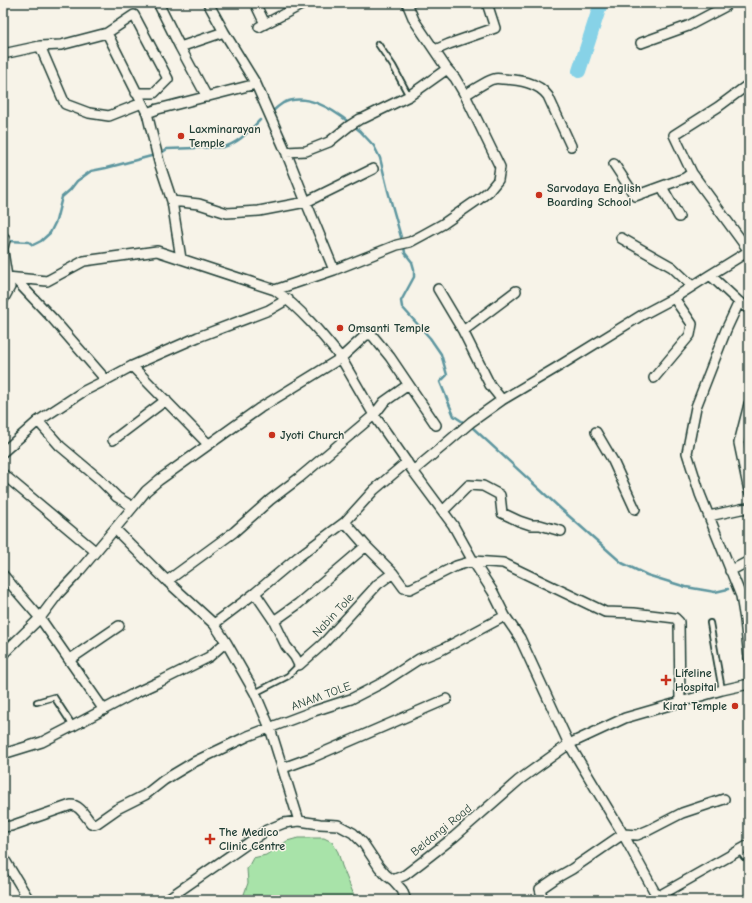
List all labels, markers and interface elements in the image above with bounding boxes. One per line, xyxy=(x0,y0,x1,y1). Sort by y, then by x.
place label: Laxminarayan Temple xyxy=(189,122,261,150)
marker: Laxminarayan Temple xyxy=(176,131,186,141)
place label: Sarvodaya English Boarding School xyxy=(547,181,641,209)
marker: Sarvodaya English Boarding School xyxy=(534,190,544,200)
place label: Omsanti Temple xyxy=(348,321,430,335)
marker: Omsanti Temple xyxy=(335,323,345,333)
place label: Jyoti Church xyxy=(280,428,344,442)
marker: Jyoti Church xyxy=(267,430,277,440)
street label: Nabin Tole xyxy=(309,590,357,640)
place label: Lifeline Hospital xyxy=(675,666,717,694)
marker: Lifeline Hospital xyxy=(660,674,672,686)
street label: ANAM TOLE xyxy=(289,679,353,713)
place label: Kirat Temple xyxy=(663,699,727,713)
marker: Kirat Temple xyxy=(730,701,740,711)
street label: Beldangi Road xyxy=(408,801,474,859)
place label: The Medico Clinic Centre xyxy=(219,825,285,853)
marker: The Medico Clinic Centre xyxy=(204,833,216,845)

